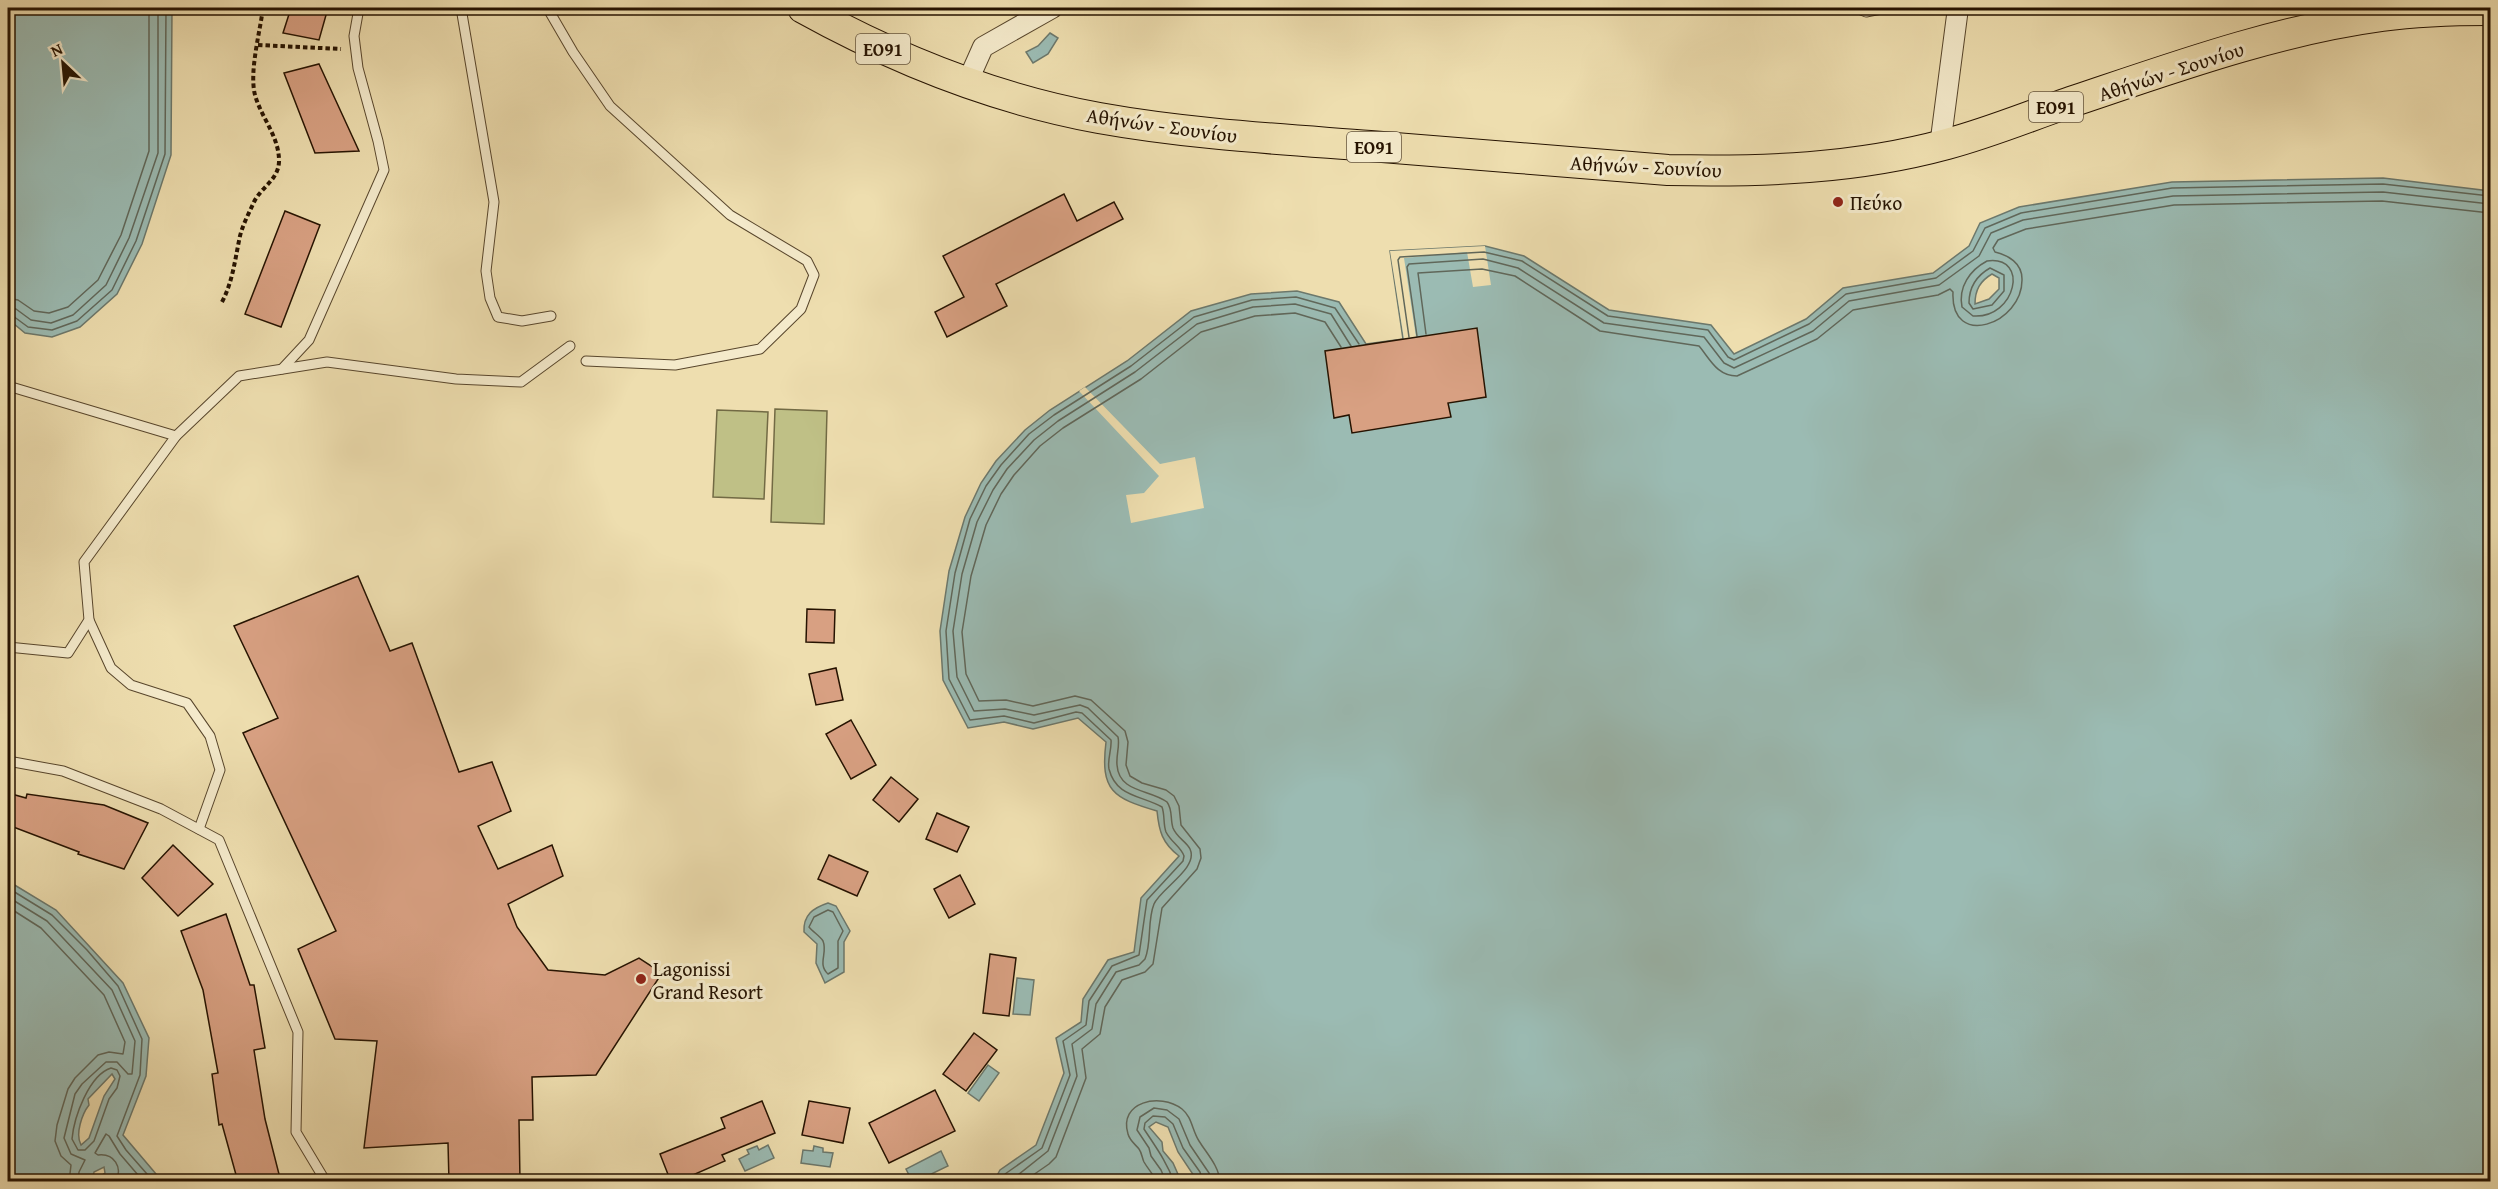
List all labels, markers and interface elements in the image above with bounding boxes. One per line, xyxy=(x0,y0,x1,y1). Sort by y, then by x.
north arrow xyxy=(33,33,93,93)
road number: ΕΟ91 xyxy=(856,34,910,64)
street label: Αθήνών - Σουνίου xyxy=(2094,34,2248,108)
text: N xyxy=(46,36,67,63)
road number: ΕΟ91 xyxy=(2029,92,2083,122)
street label: Αθήνών - Σουνίου xyxy=(1085,100,1239,150)
road number: ΕΟ91 xyxy=(1347,132,1401,162)
street label: Αθήνών - Σουνίου xyxy=(1569,148,1723,184)
place label: Πεύκο xyxy=(1850,188,1902,217)
marker: Πεύκο xyxy=(1831,195,1845,209)
place label: Lagonissi Grand Resort xyxy=(653,954,763,1006)
marker: Lagonissi Grand Resort xyxy=(634,972,648,986)

